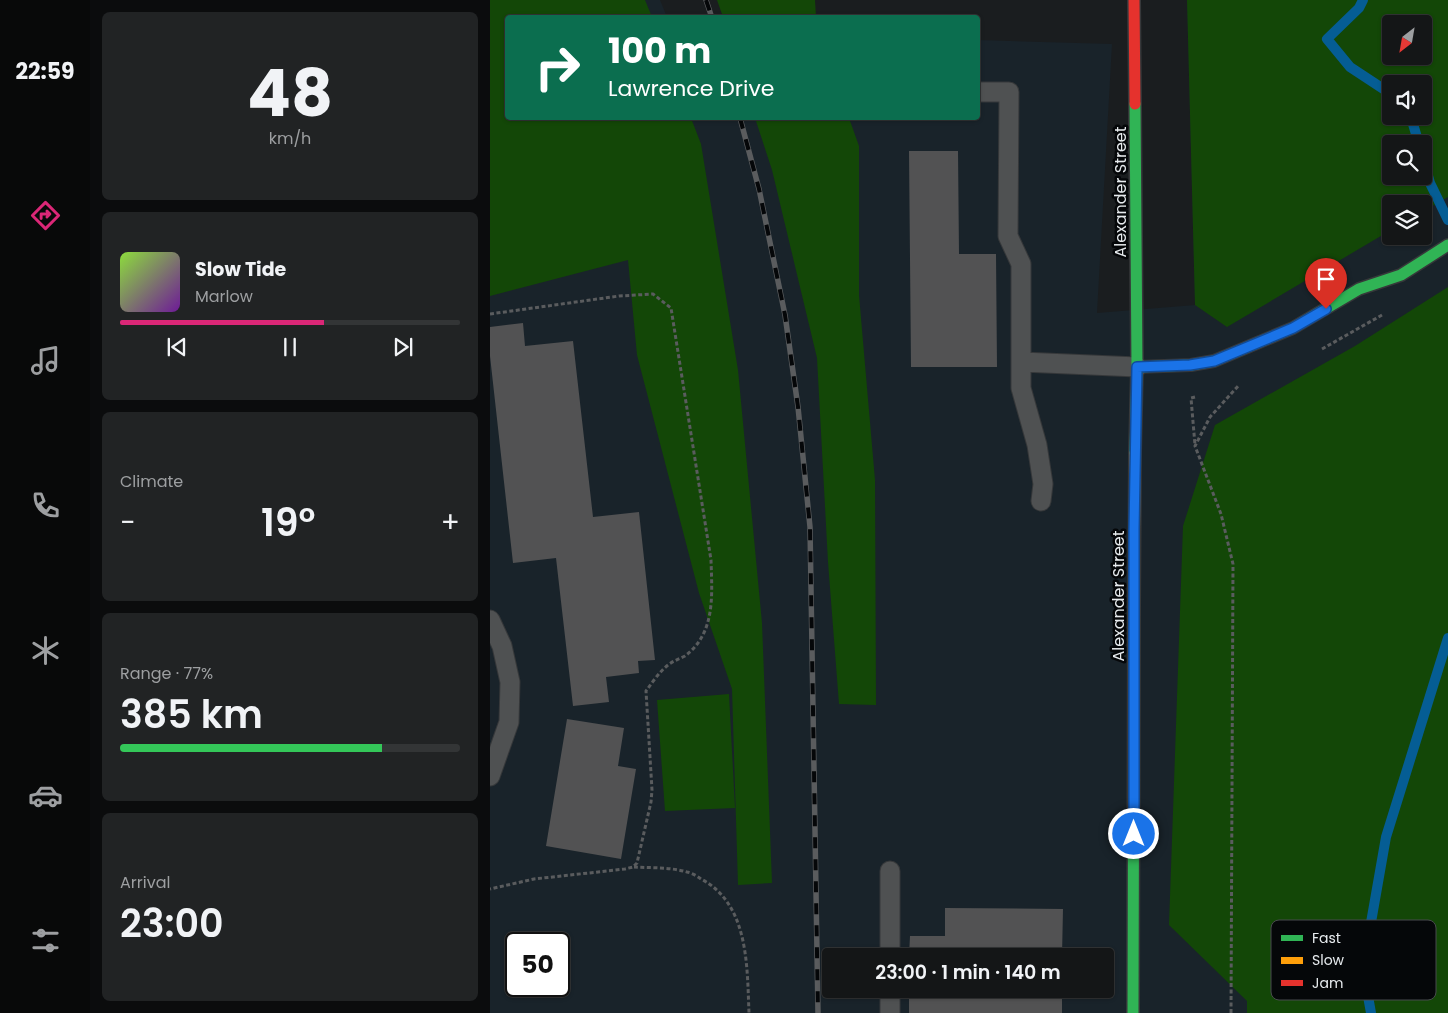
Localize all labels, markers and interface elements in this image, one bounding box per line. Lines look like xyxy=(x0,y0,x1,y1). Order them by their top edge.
north arrow xyxy=(1382,15,1432,65)
map controls xyxy=(1382,15,1432,245)
text: 100 m xyxy=(608,26,711,75)
icon: right xyxy=(525,35,590,100)
text: 48 xyxy=(247,48,333,139)
text: 22:59 xyxy=(15,56,75,87)
text: Lawrence Drive xyxy=(608,73,774,104)
button: sound xyxy=(1382,75,1432,125)
street label: Alexander Street xyxy=(1109,126,1132,258)
text: km/h xyxy=(269,127,311,150)
button: search xyxy=(1382,135,1432,185)
button: layers xyxy=(1382,195,1432,245)
icon: directions xyxy=(28,198,63,233)
text: Slow Tide xyxy=(195,256,286,283)
pin xyxy=(1305,258,1347,309)
icon: arrive xyxy=(1312,265,1340,293)
text: Marlow xyxy=(195,285,253,308)
icon: previous xyxy=(163,333,191,361)
icon: pause xyxy=(276,333,304,361)
icon: next xyxy=(389,333,417,361)
icon: music xyxy=(28,343,63,378)
text: Climate xyxy=(120,470,183,493)
icon: phone xyxy=(28,488,63,523)
text: 19° xyxy=(261,496,315,549)
text: − xyxy=(120,503,135,542)
text: + xyxy=(441,503,460,542)
street label: Alexander Street xyxy=(1107,530,1130,662)
icon: climate xyxy=(28,633,63,668)
text: Range · 77% xyxy=(120,662,213,685)
text: 385 km xyxy=(120,688,263,741)
icon: car xyxy=(28,778,63,813)
position arrow xyxy=(1107,807,1159,859)
text: Arrival xyxy=(120,871,170,894)
text: 23:00 xyxy=(120,897,224,950)
legend xyxy=(1271,920,1436,1000)
icon: filters xyxy=(28,923,63,958)
text: Fast xyxy=(1312,928,1341,948)
speed limit sign: 50 xyxy=(505,932,570,997)
text: Slow xyxy=(1312,950,1345,970)
text: 23:00 · 1 min · 140 m xyxy=(875,959,1061,986)
text: Jam xyxy=(1312,973,1343,993)

